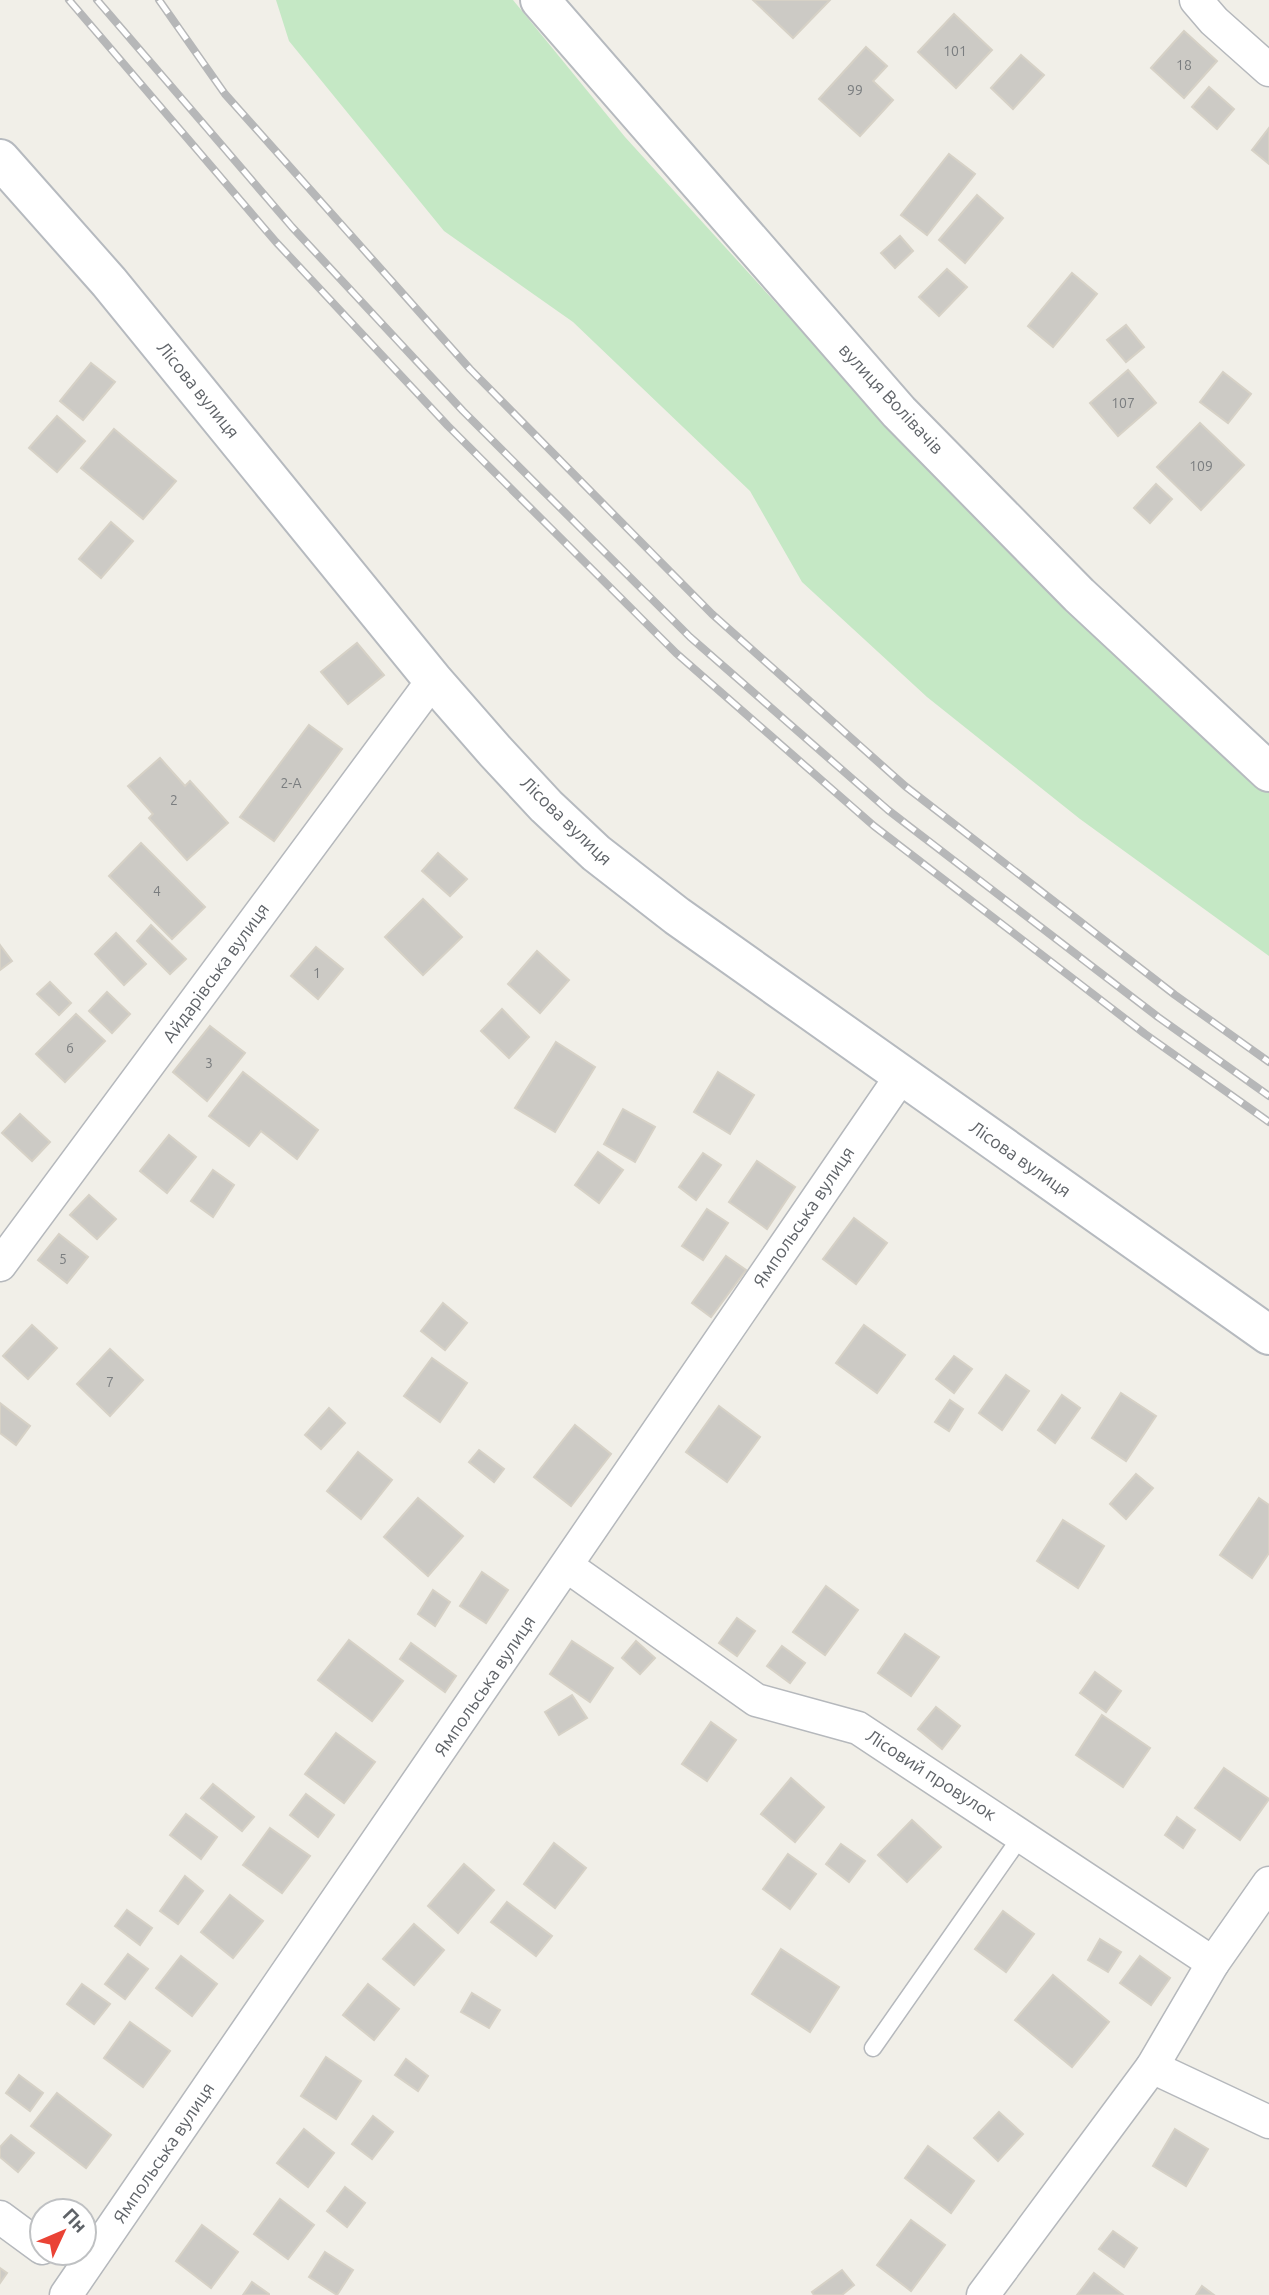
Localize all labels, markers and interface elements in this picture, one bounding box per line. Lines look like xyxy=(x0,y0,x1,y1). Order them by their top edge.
house number: 101 xyxy=(943,43,967,59)
house number: 18 xyxy=(1176,57,1192,73)
house number: 99 xyxy=(847,82,863,98)
street label: Лісова вулиця xyxy=(154,337,244,442)
street label: вулиця Волівачів xyxy=(835,339,948,458)
house number: 107 xyxy=(1111,395,1135,411)
house number: 109 xyxy=(1189,458,1213,474)
street label: Лісова вулиця xyxy=(517,772,616,869)
house number: 2-А xyxy=(280,775,302,791)
house number: 2 xyxy=(170,792,178,808)
house number: 4 xyxy=(153,883,161,899)
street label: Айдарівська вулиця xyxy=(158,899,272,1046)
house number: 1 xyxy=(313,965,321,981)
house number: 6 xyxy=(66,1040,74,1056)
house number: 3 xyxy=(205,1055,213,1071)
street label: Лісова вулиця xyxy=(966,1116,1075,1200)
street label: Ямпольська вулиця xyxy=(749,1142,858,1290)
house number: 5 xyxy=(59,1251,67,1267)
house number: 7 xyxy=(106,1374,114,1390)
street label: Ямпольська вулиця xyxy=(430,1611,539,1759)
street label: Лісовий провулок xyxy=(863,1725,1000,1824)
street label: Ямпольська вулиця xyxy=(109,2078,218,2226)
north arrow xyxy=(28,2197,98,2267)
text: Пн xyxy=(59,2204,92,2237)

